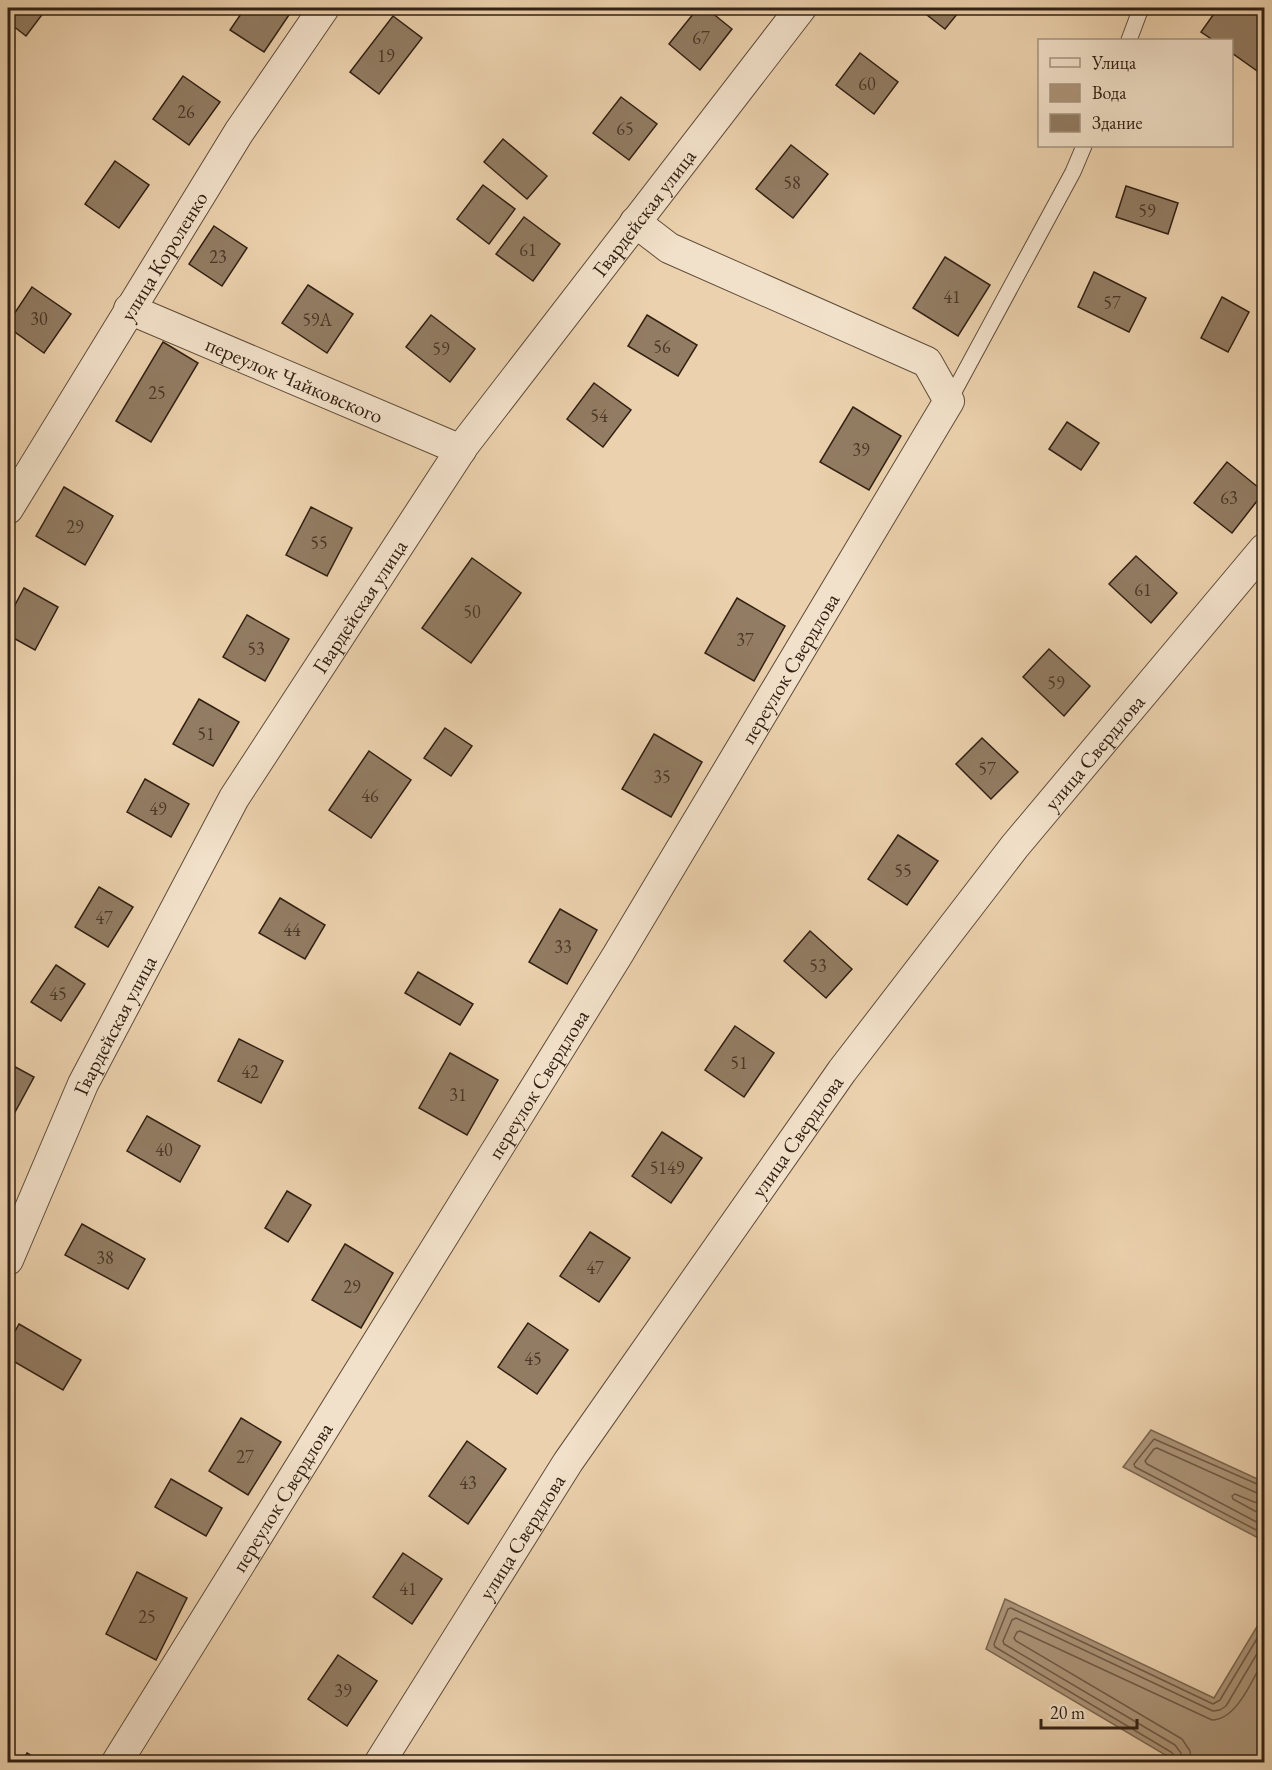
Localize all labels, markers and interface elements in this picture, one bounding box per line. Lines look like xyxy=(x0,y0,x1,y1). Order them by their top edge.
house number: 67 xyxy=(692,26,710,49)
legend xyxy=(1038,39,1233,147)
house number: 19 xyxy=(377,44,395,67)
text: Улица xyxy=(1091,51,1137,74)
house number: 60 xyxy=(858,72,876,95)
text: Вода xyxy=(1092,81,1127,104)
house number: 26 xyxy=(177,100,195,123)
text: Здание xyxy=(1092,111,1142,134)
house number: 65 xyxy=(616,117,634,140)
street label: Гвардейская улица xyxy=(586,142,702,282)
house number: 58 xyxy=(783,171,801,194)
street label: улица Короленко xyxy=(113,186,213,326)
house number: 59 xyxy=(1138,199,1156,222)
house number: 61 xyxy=(519,238,537,261)
house number: 23 xyxy=(209,245,227,268)
house number: 41 xyxy=(943,285,961,308)
house number: 57 xyxy=(1103,291,1121,314)
house number: 30 xyxy=(30,307,48,330)
house number: 59А xyxy=(302,308,332,331)
street label: переулок Чайковского xyxy=(202,330,387,429)
house number: 56 xyxy=(653,335,671,358)
house number: 59 xyxy=(432,337,450,360)
house number: 25 xyxy=(148,381,166,404)
house number: 54 xyxy=(590,404,608,427)
house number: 39 xyxy=(852,438,870,461)
house number: 63 xyxy=(1220,486,1238,509)
house number: 29 xyxy=(66,515,84,538)
house number: 55 xyxy=(310,531,328,554)
street label: Гвардейская улица xyxy=(306,533,413,678)
house number: 61 xyxy=(1134,578,1152,601)
street label: переулок Свердлова xyxy=(734,587,845,748)
house number: 50 xyxy=(463,600,481,623)
house number: 37 xyxy=(736,628,754,651)
house number: 53 xyxy=(247,637,265,660)
house number: 59 xyxy=(1047,671,1065,694)
street label: улица Свердлова xyxy=(1038,688,1151,815)
house number: 51 xyxy=(197,722,215,745)
house number: 57 xyxy=(978,757,996,780)
house number: 35 xyxy=(653,765,671,788)
house number: 46 xyxy=(361,784,379,807)
house number: 49 xyxy=(149,797,167,820)
house number: 55 xyxy=(894,859,912,882)
house number: 47 xyxy=(95,906,113,929)
house number: 44 xyxy=(283,918,301,941)
house number: 33 xyxy=(554,935,572,958)
street label: Гвардейская улица xyxy=(66,950,162,1099)
house number: 53 xyxy=(809,954,827,977)
house number: 45 xyxy=(49,982,67,1005)
street label: переулок Свердлова xyxy=(481,1004,595,1164)
house number: 51 xyxy=(730,1051,748,1074)
house number: 42 xyxy=(241,1060,259,1083)
street label: улица Свердлова xyxy=(744,1069,849,1202)
house number: 31 xyxy=(449,1083,467,1106)
house number: 40 xyxy=(155,1138,173,1161)
house number: 5149 xyxy=(650,1156,685,1179)
house number: 38 xyxy=(96,1246,114,1269)
house number: 47 xyxy=(586,1256,604,1279)
house number: 29 xyxy=(343,1275,361,1298)
house number: 45 xyxy=(524,1347,542,1370)
street label: переулок Свердлова xyxy=(225,1417,338,1577)
house number: 27 xyxy=(236,1445,254,1468)
street label: улица Свердлова xyxy=(472,1468,571,1604)
house number: 43 xyxy=(459,1471,477,1494)
house number: 41 xyxy=(399,1577,417,1600)
house number: 25 xyxy=(138,1605,156,1628)
house number: 39 xyxy=(334,1679,352,1702)
scale bar xyxy=(1041,1692,1137,1730)
text: 20 m xyxy=(1050,1701,1085,1724)

